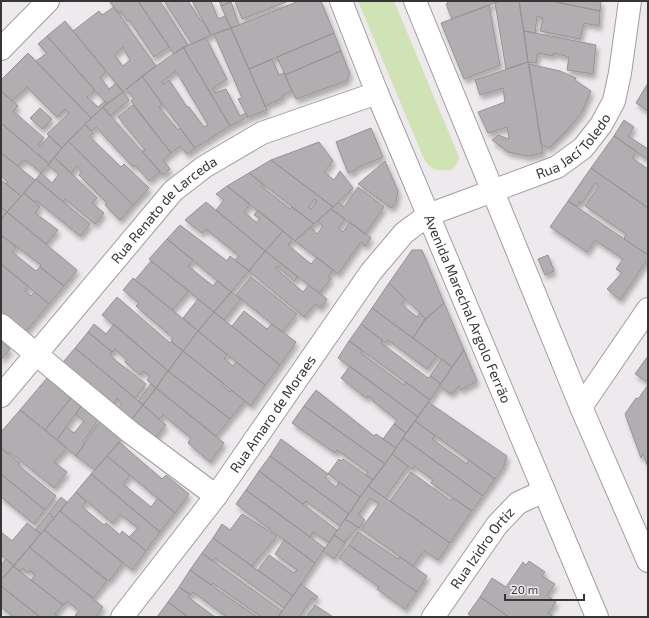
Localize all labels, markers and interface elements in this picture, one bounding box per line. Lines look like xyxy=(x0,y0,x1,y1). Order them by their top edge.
street label: Rua Jací Toledo xyxy=(533,110,614,182)
street label: Rua Renato de Larceda xyxy=(107,152,220,267)
street label: Avenida Marechal Argolo Ferrão xyxy=(421,212,515,406)
street label: Rua Amaro de Moraes xyxy=(226,352,319,476)
street label: Rua Izidro Ortiz xyxy=(446,503,518,592)
scale bar xyxy=(505,576,584,602)
text: 20 m xyxy=(511,582,538,596)

